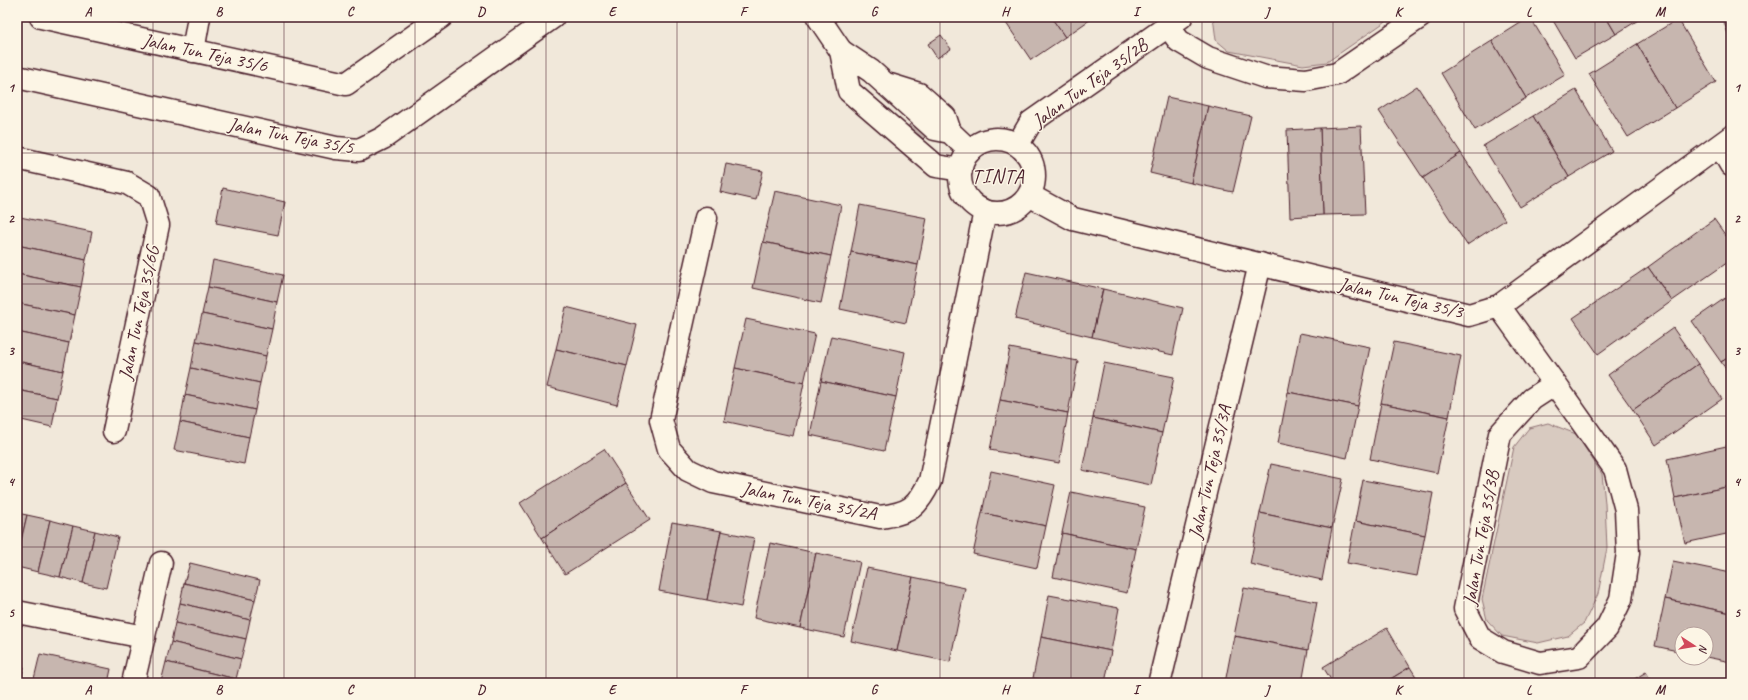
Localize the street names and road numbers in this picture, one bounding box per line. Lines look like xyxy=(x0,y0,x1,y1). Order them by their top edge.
street label: Jalan Tun Teja 35/6 xyxy=(139,28,271,78)
street label: Jalan Tun Teja 35/2B xyxy=(1027,32,1153,133)
street label: Jalan Tun Teja 35/5 xyxy=(225,112,357,160)
street label: Jalan Tun Teja 35/6G xyxy=(113,241,165,383)
street label: Jalan Tun Teja 35/3 xyxy=(1336,272,1467,324)
street label: Jalan Tun Teja 35/3A xyxy=(1183,401,1237,542)
street label: Jalan Tun Teja 35/3B xyxy=(1457,468,1505,608)
street label: Jalan Tun Teja 35/2A xyxy=(739,476,880,526)

